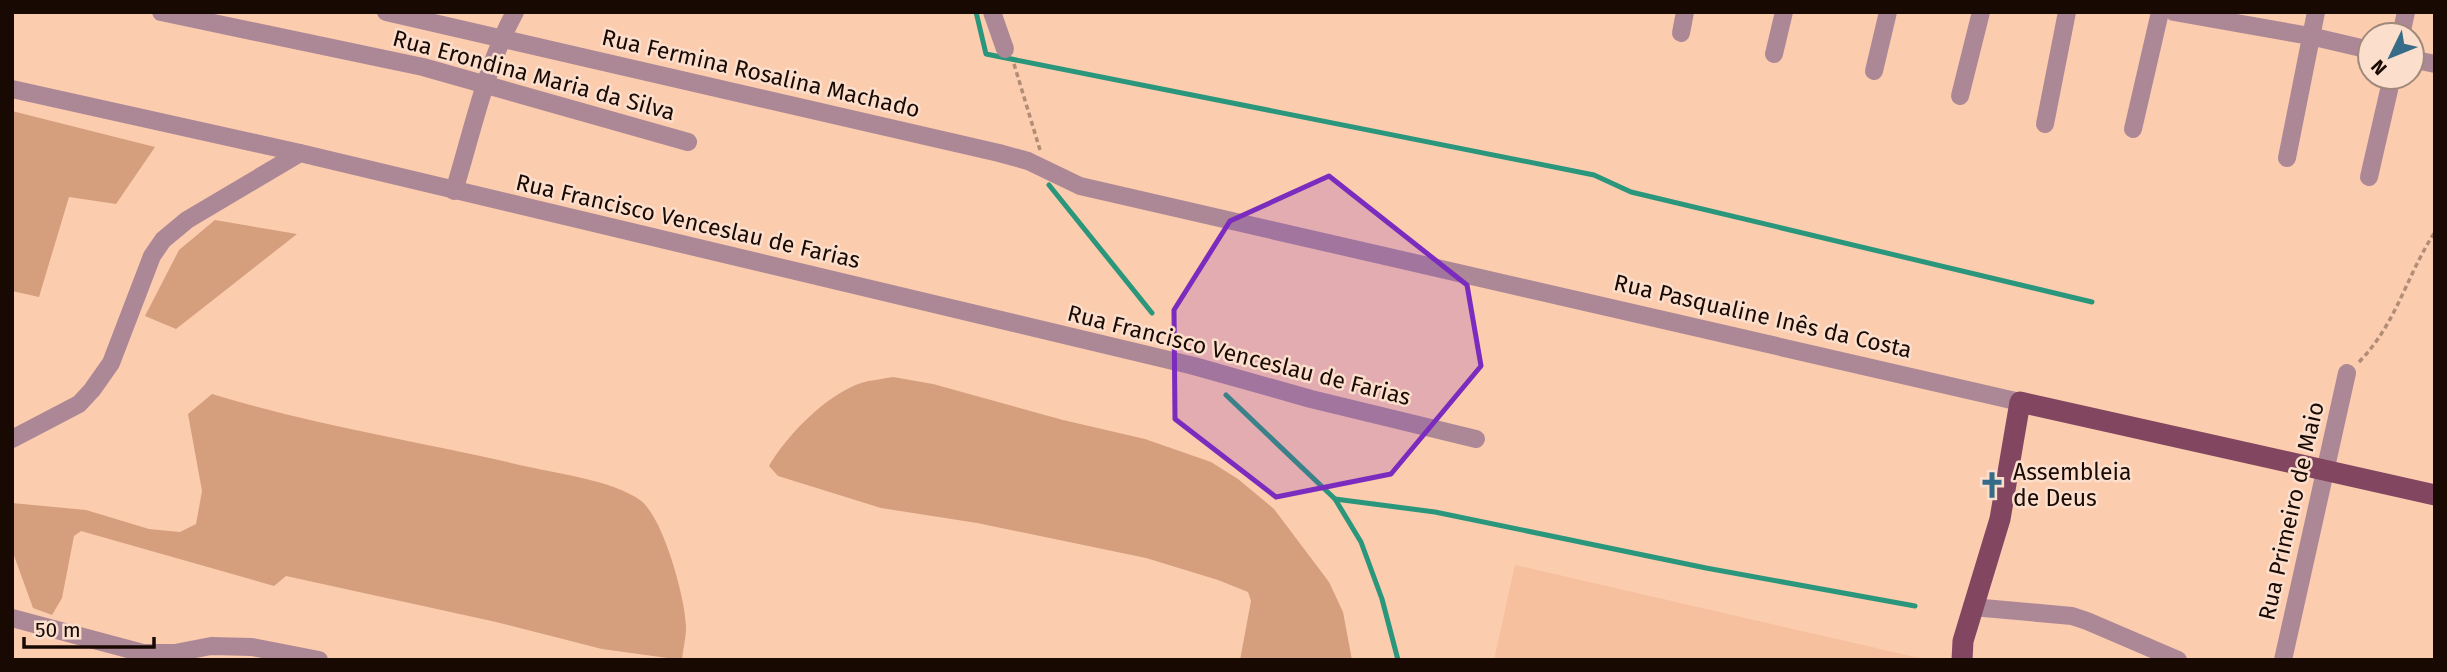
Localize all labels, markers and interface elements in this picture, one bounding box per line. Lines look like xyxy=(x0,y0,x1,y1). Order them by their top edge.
north arrow xyxy=(2356,21,2426,91)
street label: Rua Fermina Rosalina Machado xyxy=(599,23,923,123)
street label: Rua Erondina Maria da Silva xyxy=(390,24,678,126)
text: N xyxy=(2366,55,2392,80)
street label: Rua Francisco Venceslau de Farias xyxy=(513,168,863,274)
street label: Rua Pasqualine Inês da Costa xyxy=(1611,268,1915,364)
street label: Rua Francisco Venceslau de Farias xyxy=(1065,299,1413,411)
street label: Rua Primeiro de Maio xyxy=(2252,399,2330,623)
place label: Assembleia de Deus xyxy=(2013,458,2132,512)
church icon: Assembleia de Deus xyxy=(1977,470,2007,500)
scale bar xyxy=(24,606,154,650)
text: 50 m xyxy=(35,617,81,643)

